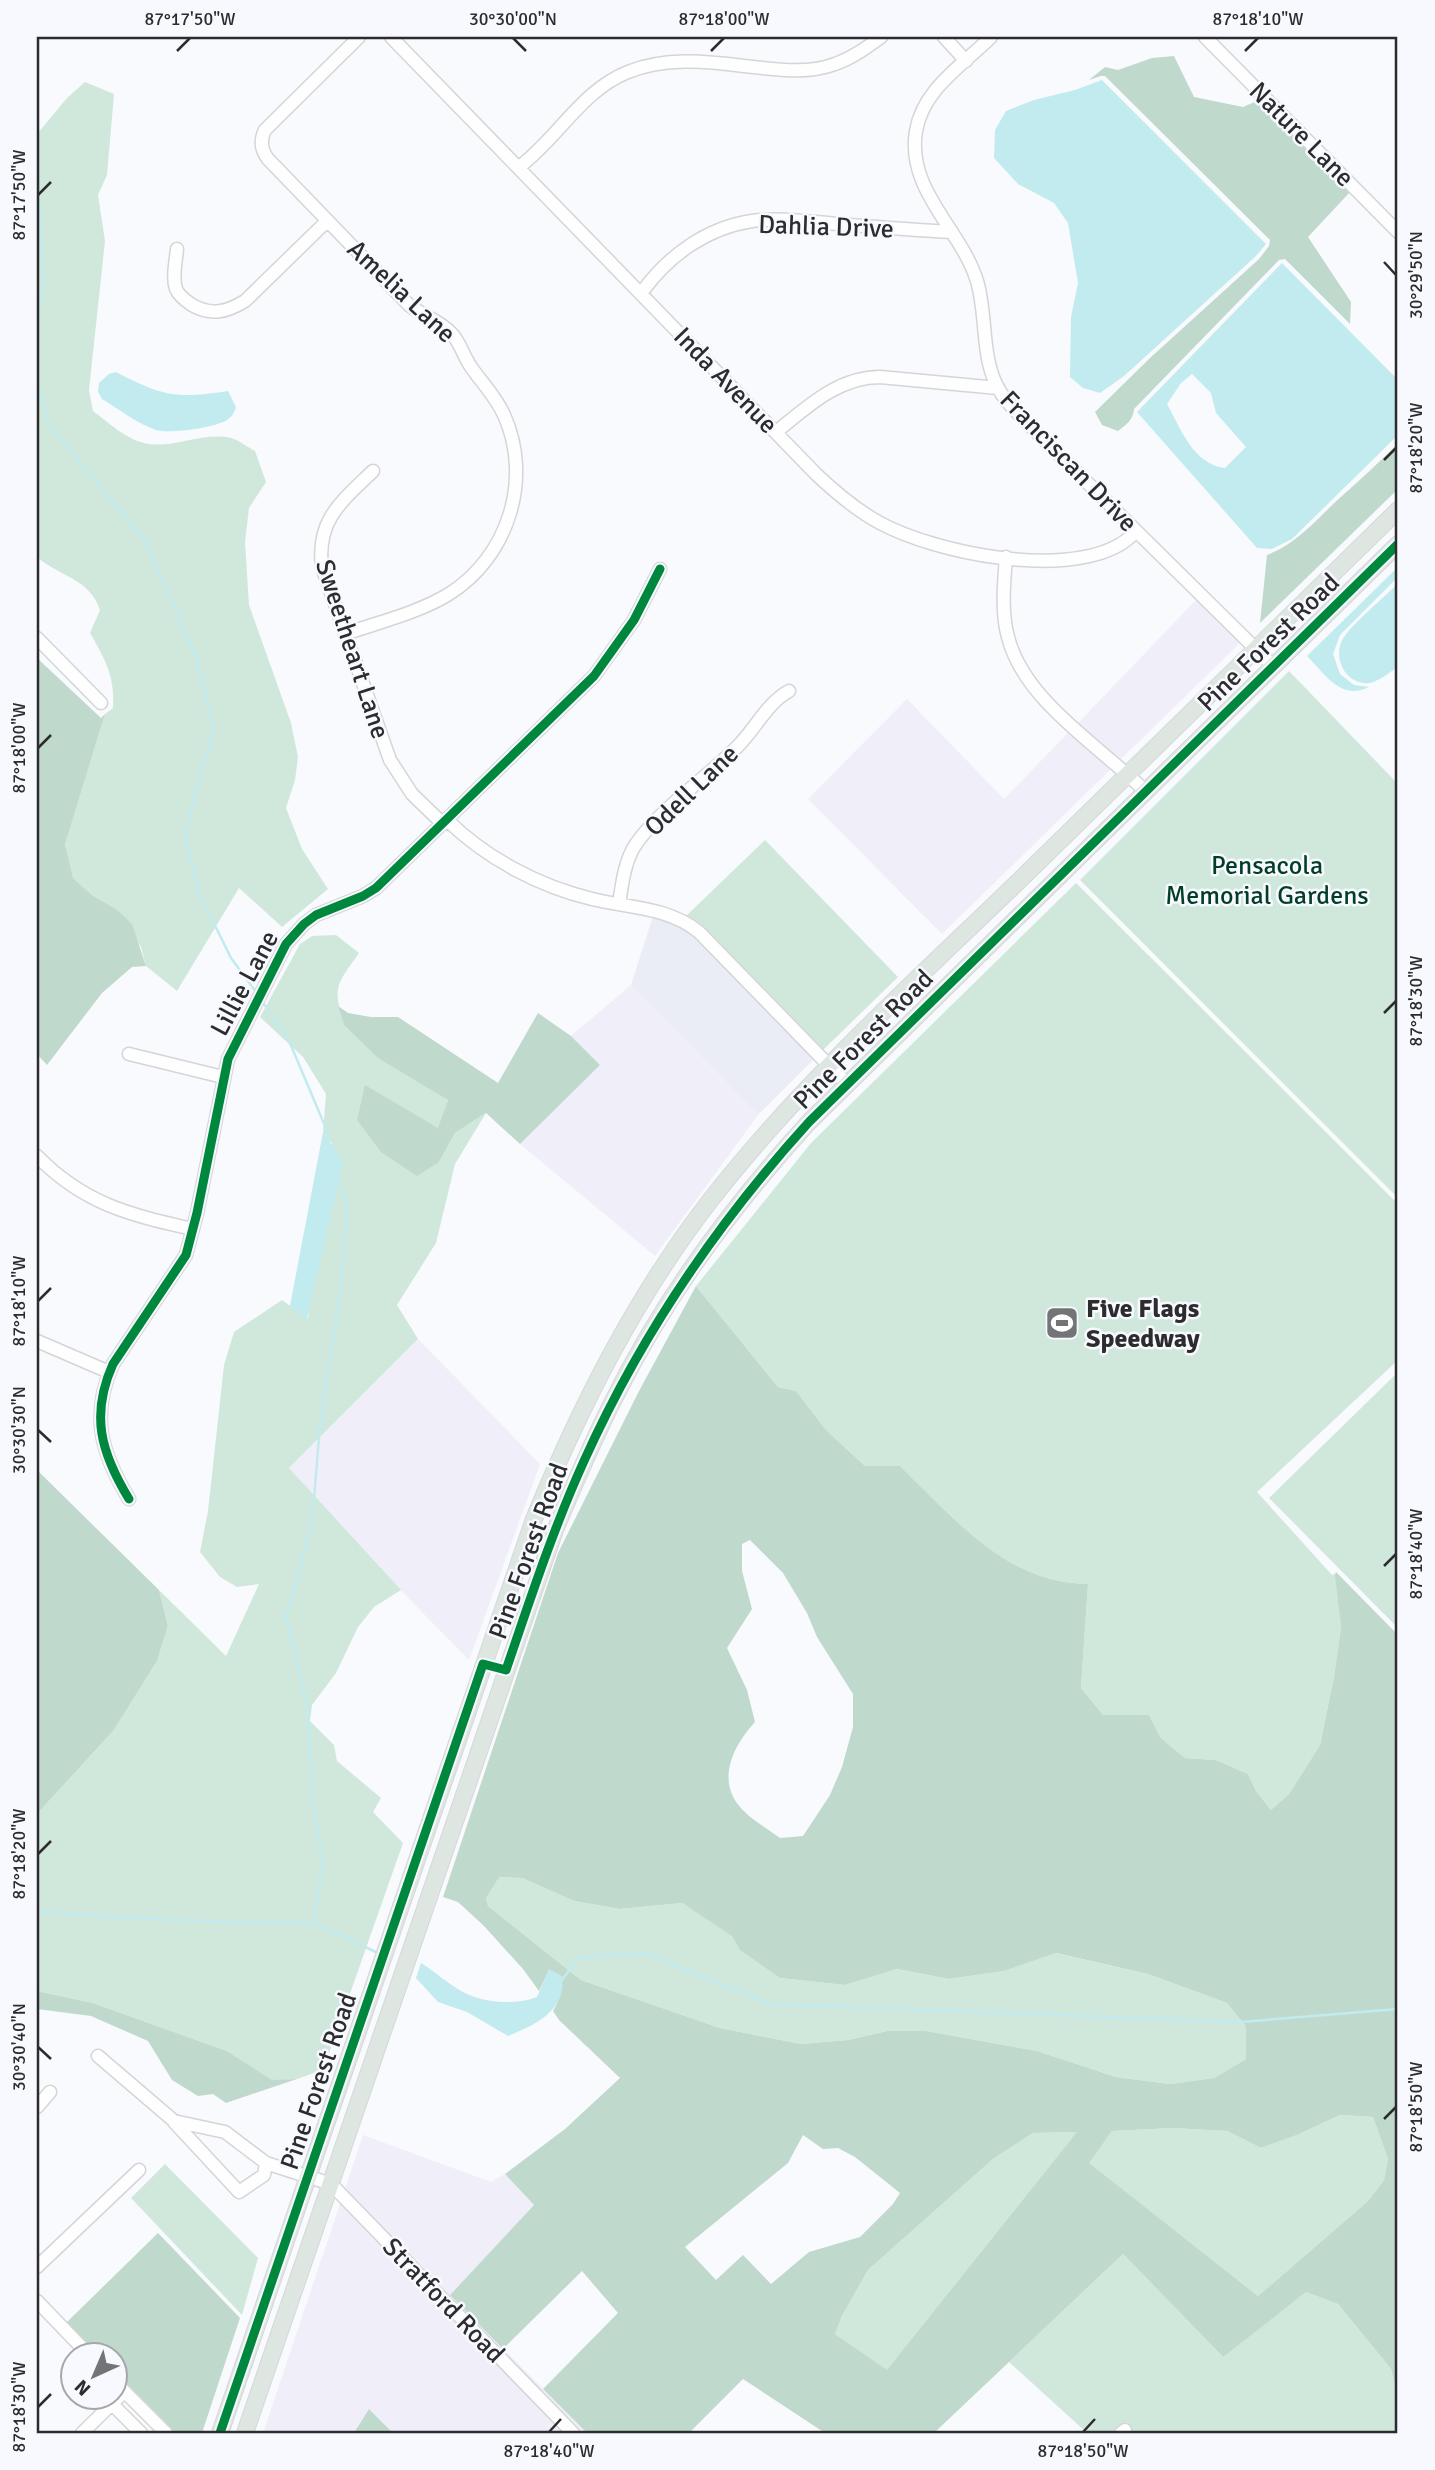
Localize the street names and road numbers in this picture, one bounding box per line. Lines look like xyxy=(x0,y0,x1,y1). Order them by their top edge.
street label: Nature Lane xyxy=(1242,76,1360,194)
street label: Dahlia Drive xyxy=(758,209,894,245)
street label: Amelia Lane xyxy=(340,233,462,350)
street label: Inda Avenue xyxy=(667,321,784,441)
street label: Franciscan Drive xyxy=(993,384,1144,539)
street label: Sweetheart Lane xyxy=(308,556,396,743)
street label: Pine Forest Road xyxy=(1191,567,1346,718)
street label: Odell Lane xyxy=(638,738,745,843)
street label: Lillie Lane xyxy=(204,925,286,1042)
street label: Pine Forest Road xyxy=(787,963,940,1116)
street label: Pine Forest Road xyxy=(482,1459,576,1644)
street label: Pine Forest Road xyxy=(274,1989,364,2174)
street label: Stratford Road xyxy=(376,2231,511,2370)

